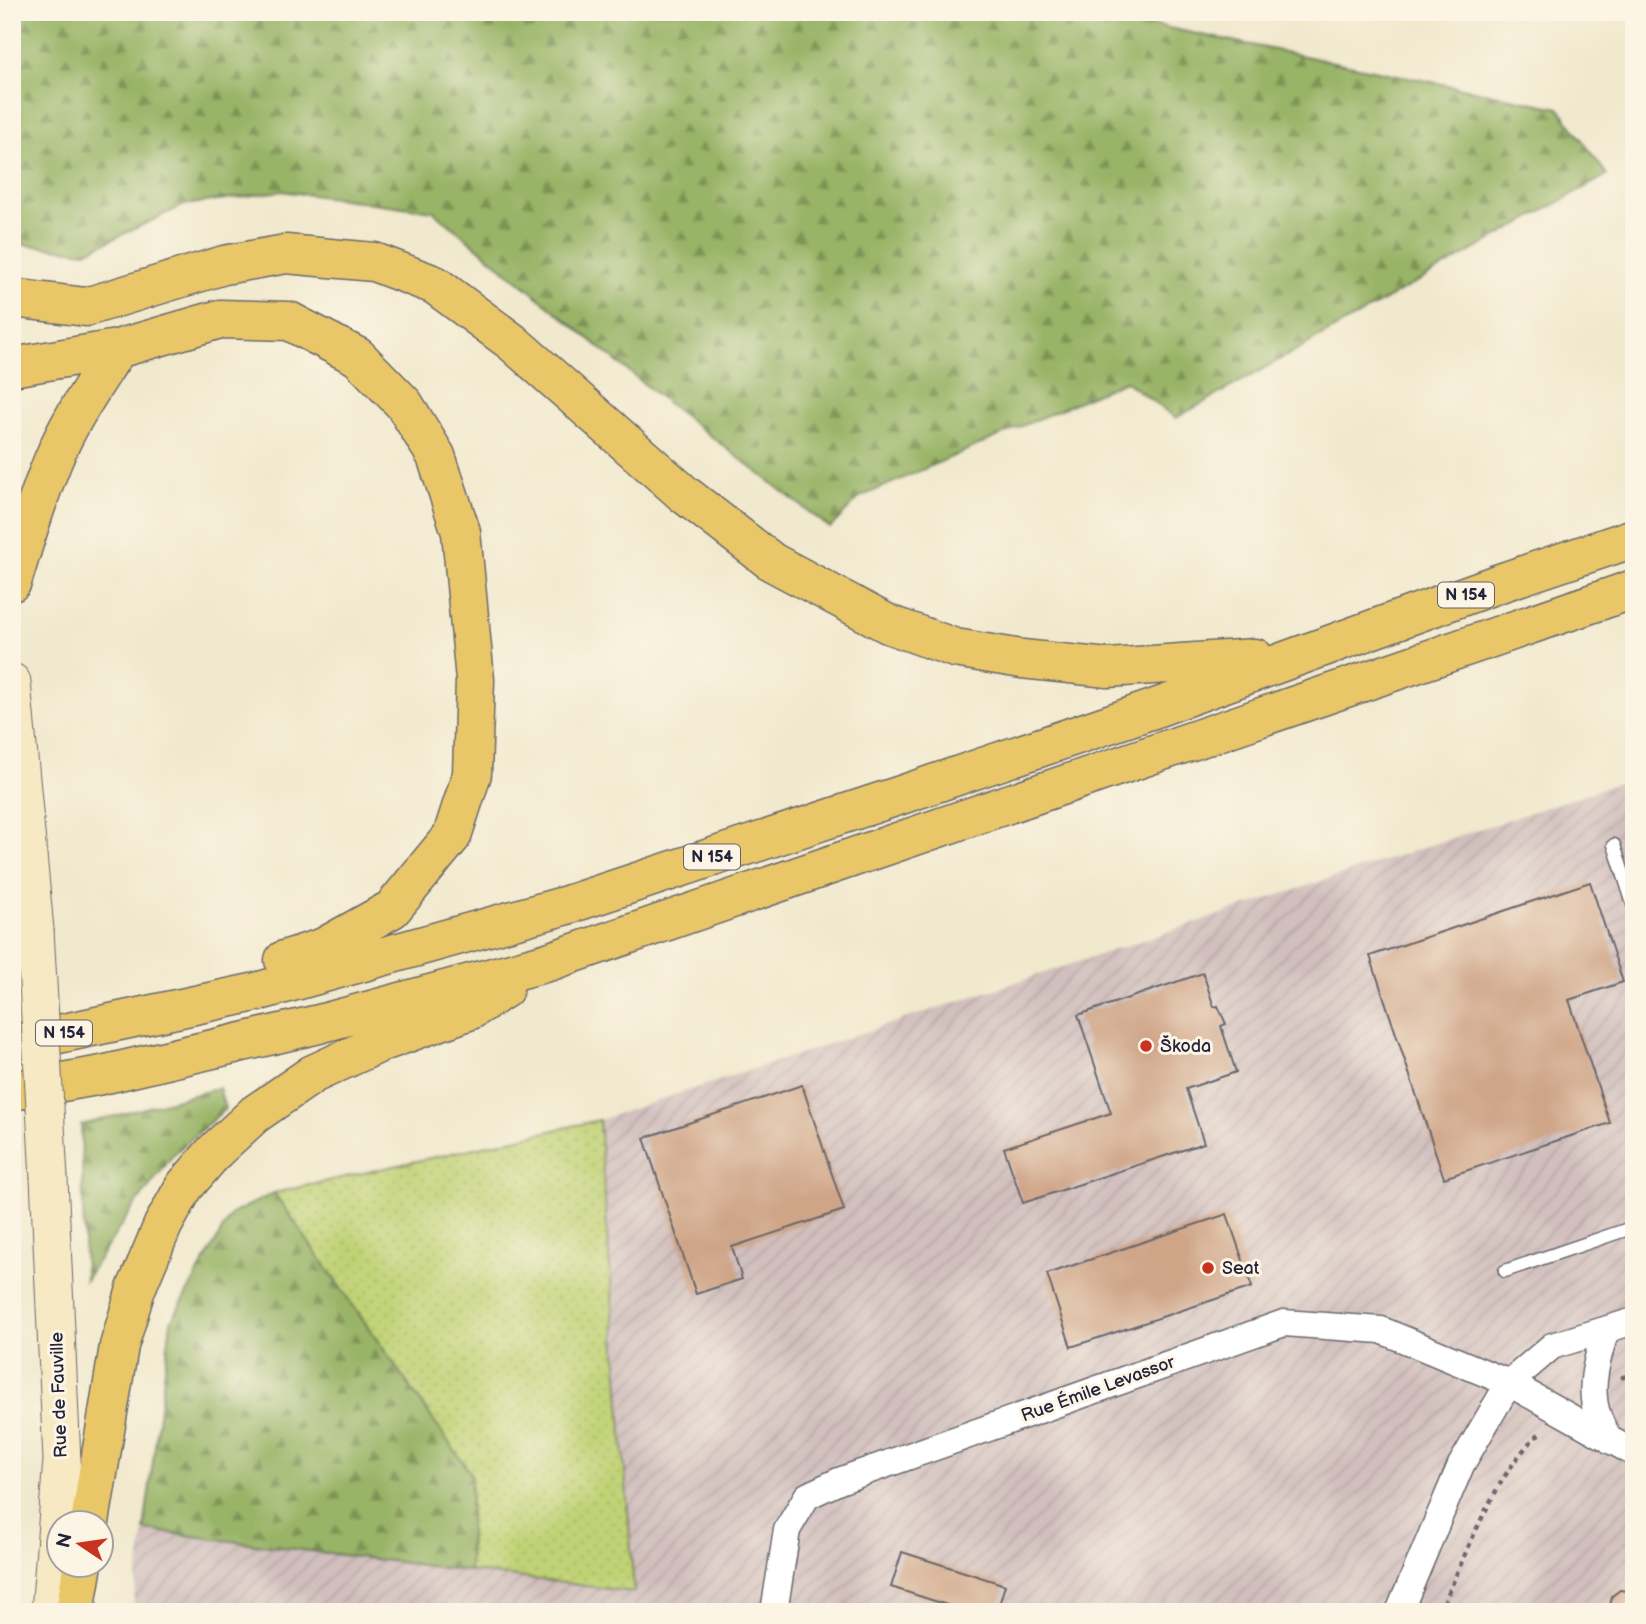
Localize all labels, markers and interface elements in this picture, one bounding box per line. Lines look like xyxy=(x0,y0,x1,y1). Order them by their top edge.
road number: N 154 xyxy=(1438,582,1494,608)
road number: N 154 xyxy=(684,844,740,870)
road number: N 154 xyxy=(36,1021,92,1046)
place label: Škoda xyxy=(1160,1035,1211,1057)
marker: Škoda xyxy=(1138,1038,1154,1054)
place label: Seat xyxy=(1222,1258,1260,1279)
marker: Seat xyxy=(1200,1260,1216,1276)
street label: Rue de Fauville xyxy=(46,1331,72,1458)
street label: Rue Émile Levassor xyxy=(1018,1349,1178,1427)
north arrow xyxy=(46,1508,116,1578)
text: N xyxy=(52,1531,78,1550)

